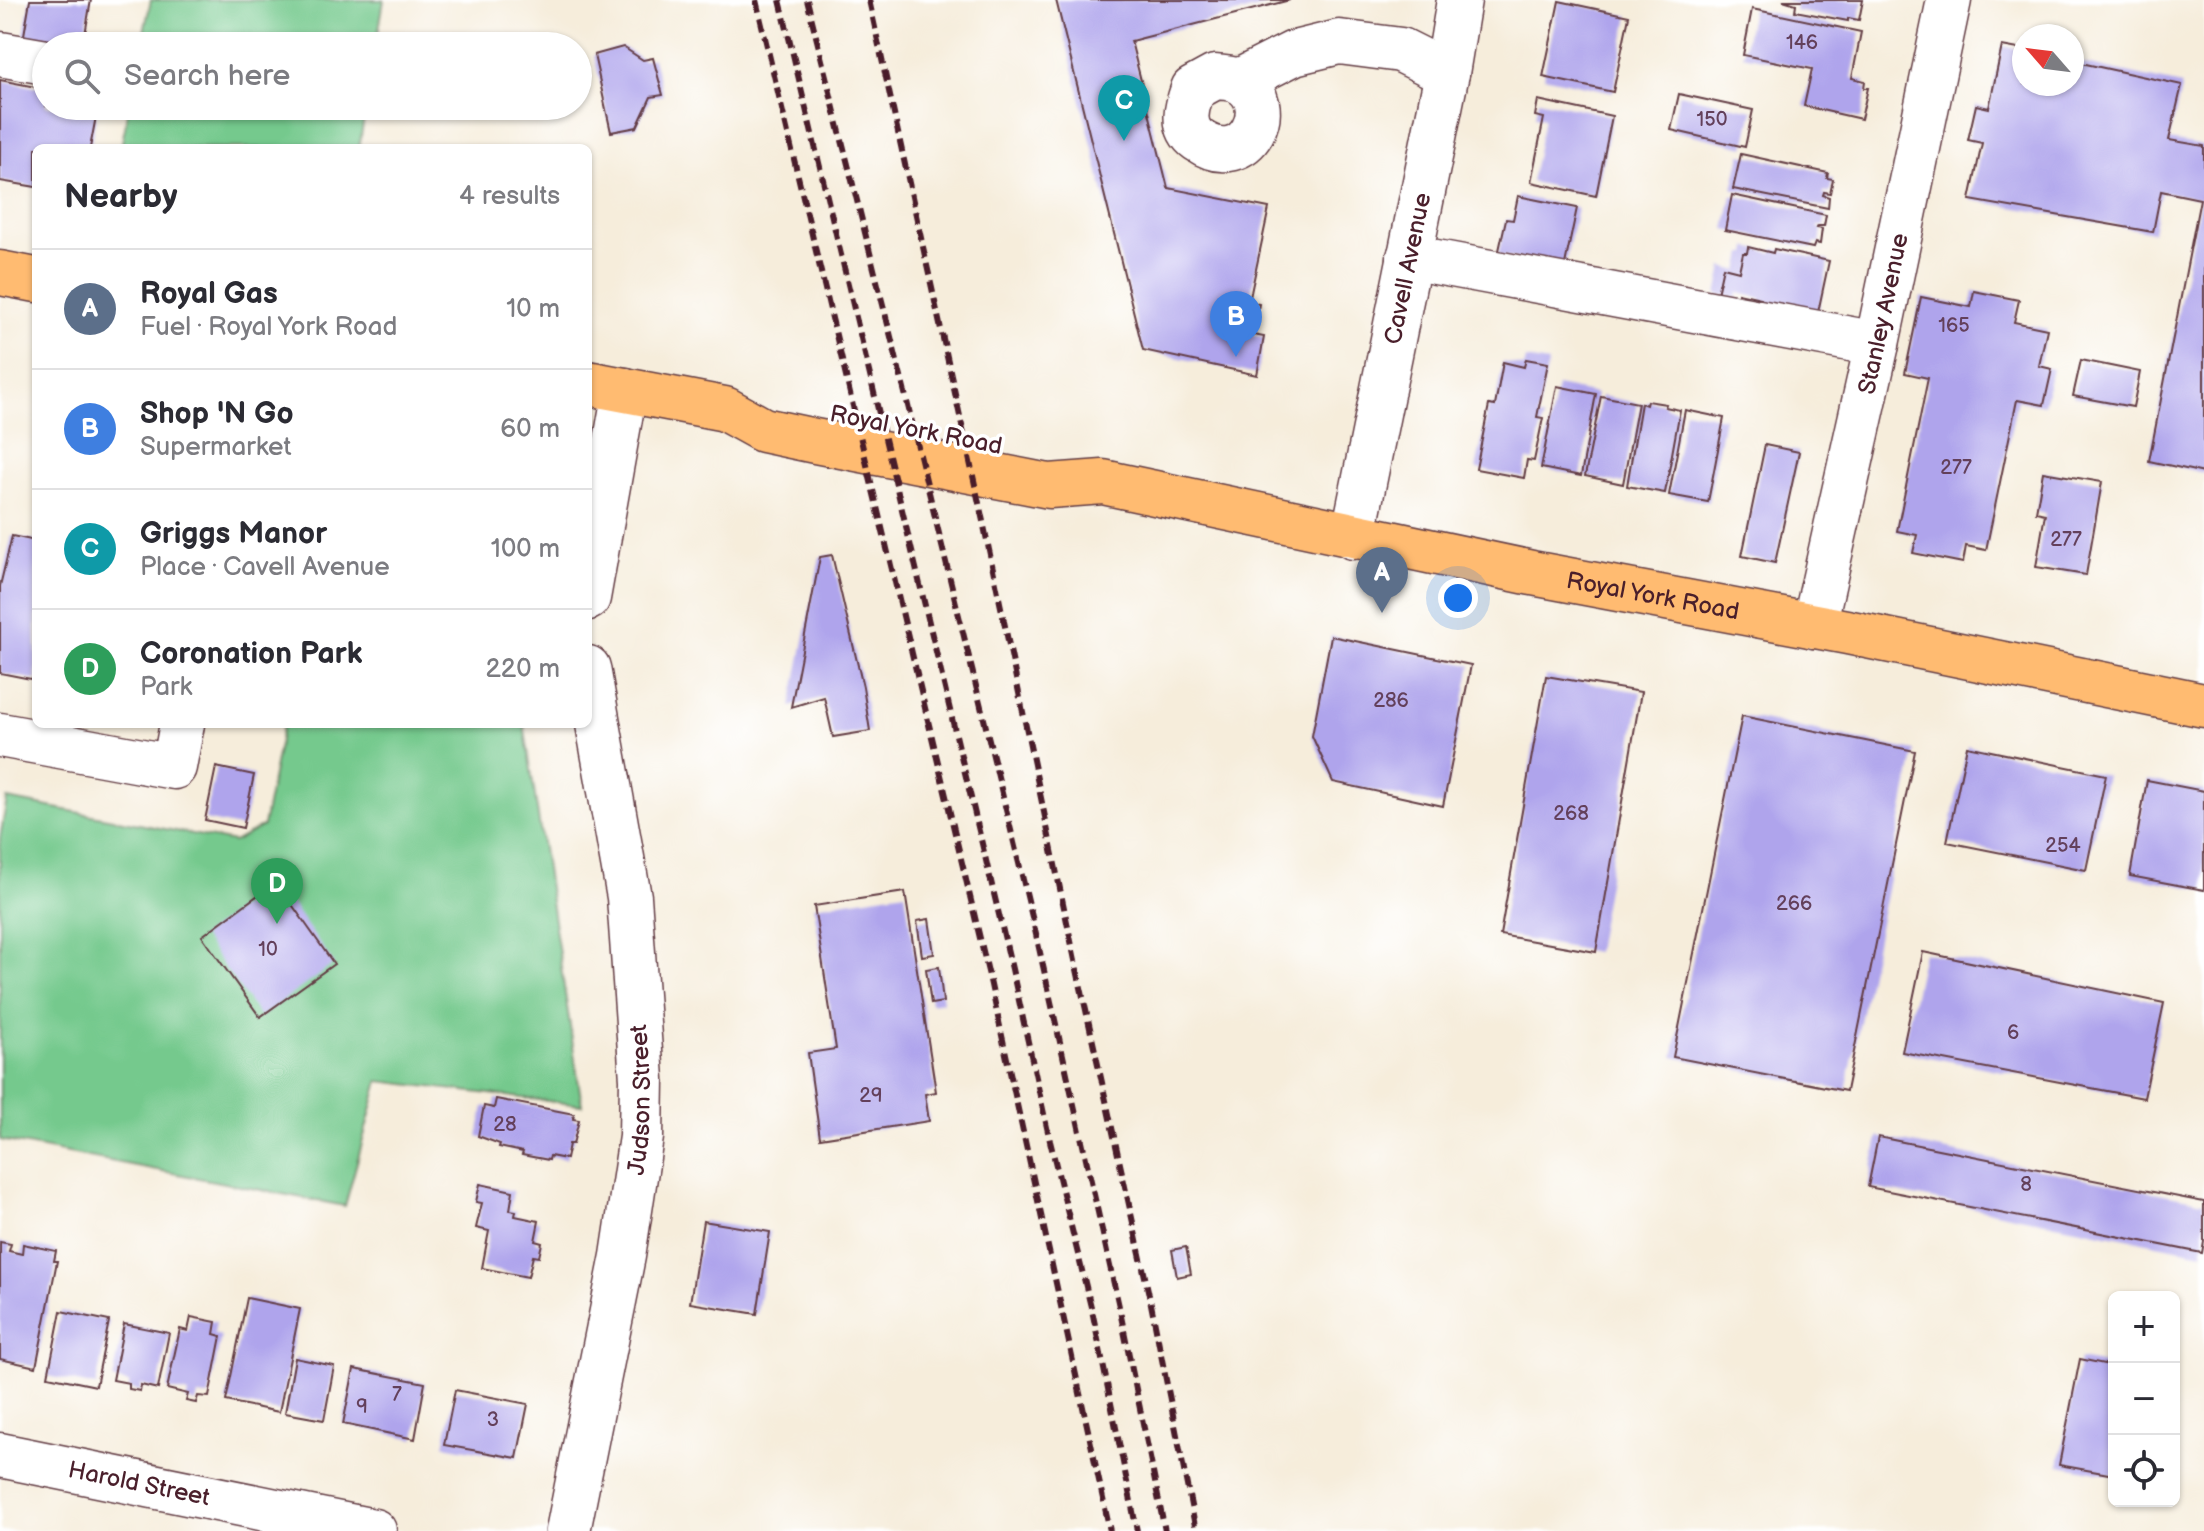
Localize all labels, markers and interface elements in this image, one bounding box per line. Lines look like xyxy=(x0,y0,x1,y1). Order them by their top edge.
north arrow xyxy=(2012,24,2084,96)
house number: 146 xyxy=(1786,31,1818,55)
search box xyxy=(32,32,592,120)
icon: search xyxy=(60,54,104,98)
text: Search here xyxy=(124,58,290,94)
pin: C xyxy=(1098,75,1150,141)
house number: 150 xyxy=(1697,108,1727,132)
text: Nearby xyxy=(64,176,178,217)
text: 4 results xyxy=(459,181,560,212)
street label: Cavell Avenue xyxy=(1378,190,1437,347)
street label: Stanley Avenue xyxy=(1852,230,1914,397)
text: Royal Gas xyxy=(140,276,278,312)
pin: B xyxy=(1210,291,1262,357)
text: A xyxy=(82,294,98,325)
text: 10 m xyxy=(506,294,560,325)
text: Fuel · Royal York Road xyxy=(140,312,397,343)
house number: 165 xyxy=(1938,314,1970,338)
text: Shop 'N Go xyxy=(140,396,294,432)
street label: Royal York Road xyxy=(827,399,1005,461)
text: B xyxy=(81,414,99,445)
text: 60 m xyxy=(500,414,560,445)
text: Supermarket xyxy=(140,432,291,463)
house number: 277 xyxy=(1940,456,1972,480)
text: Griggs Manor xyxy=(140,516,327,552)
house number: 277 xyxy=(2050,528,2082,552)
text: C xyxy=(81,534,99,565)
text: 100 m xyxy=(491,534,560,565)
pin: A xyxy=(1356,547,1408,613)
text: Place · Cavell Avenue xyxy=(140,552,390,583)
street label: Royal York Road xyxy=(1564,565,1742,626)
your location xyxy=(1438,578,1478,618)
text: Coronation Park xyxy=(140,636,362,672)
text: D xyxy=(81,654,99,685)
text: 220 m xyxy=(486,654,560,685)
text: Park xyxy=(140,672,192,703)
house number: 286 xyxy=(1373,689,1409,713)
house number: 268 xyxy=(1553,802,1589,826)
house number: 254 xyxy=(2045,834,2081,858)
pin: D xyxy=(251,858,303,924)
house number: 266 xyxy=(1776,892,1812,916)
house number: 10 xyxy=(258,938,278,962)
house number: 6 xyxy=(2007,1021,2019,1045)
street label: Judson Street xyxy=(621,1023,657,1177)
house number: 29 xyxy=(859,1084,883,1108)
house number: 28 xyxy=(493,1113,517,1137)
house number: 8 xyxy=(2020,1173,2032,1197)
map controls xyxy=(2108,1291,2180,1507)
button: + xyxy=(2108,1291,2180,1363)
button: − xyxy=(2108,1363,2180,1435)
house number: 7 xyxy=(392,1383,402,1407)
house number: 9 xyxy=(356,1395,368,1419)
house number: 3 xyxy=(487,1408,499,1432)
button: locate xyxy=(2108,1435,2180,1507)
street label: Harold Street xyxy=(66,1455,213,1512)

